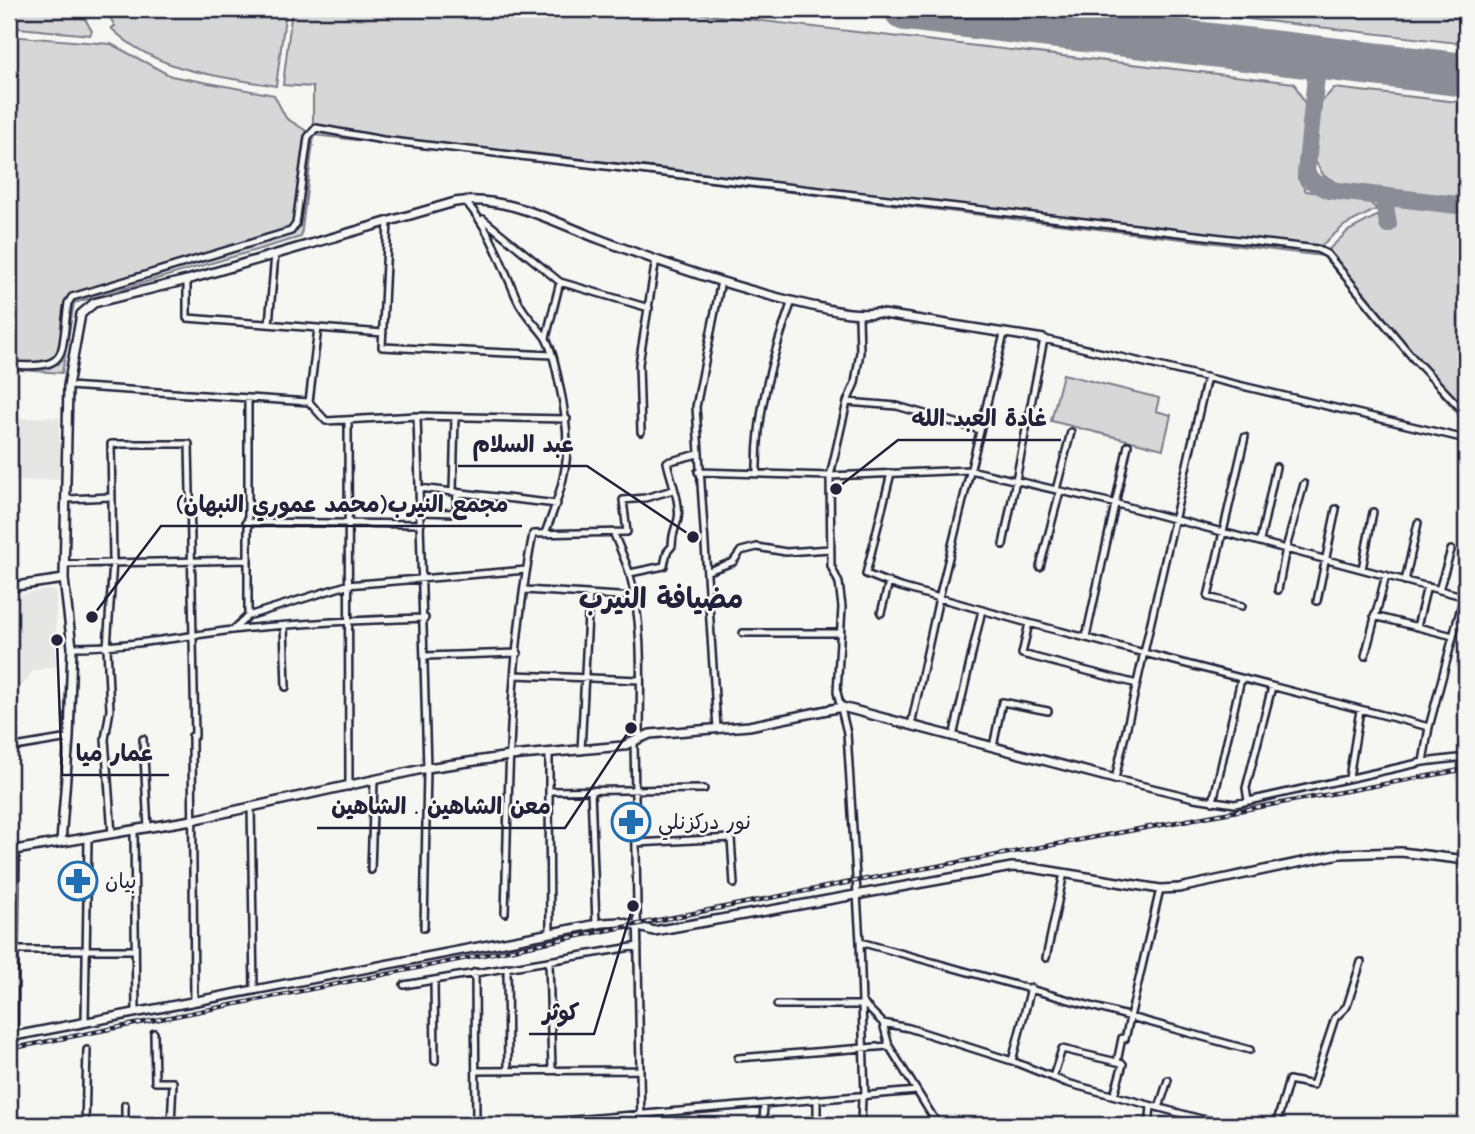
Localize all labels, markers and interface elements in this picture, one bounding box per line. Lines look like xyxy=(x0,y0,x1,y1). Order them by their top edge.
callout: غادة العبد الله xyxy=(898,396,1061,440)
text: غادة العبد الله xyxy=(912,405,1046,432)
callout: عبد السلام xyxy=(458,422,587,466)
text: عبد السلام xyxy=(473,431,573,462)
callout: مجمع النيرب(محمد عموري النبهان) xyxy=(161,482,522,526)
text: مجمع النيرب(محمد عموري النبهان) xyxy=(176,491,508,522)
district label: مضيافة النيرب xyxy=(579,583,743,616)
callout: عمار ميا xyxy=(62,731,169,775)
text: عمار ميا xyxy=(76,740,154,767)
callout: معن الشاهين . الشاهين xyxy=(317,784,565,828)
text: معن الشاهين . الشاهين xyxy=(331,793,551,820)
pharmacy icon: نور دركزنلي xyxy=(610,801,652,843)
place label: نور دركزنلي xyxy=(658,810,751,841)
pharmacy icon: بيان xyxy=(57,860,99,902)
place label: بيان xyxy=(105,869,137,894)
callout: كوثر xyxy=(529,990,594,1034)
text: كوثر xyxy=(541,999,580,1027)

